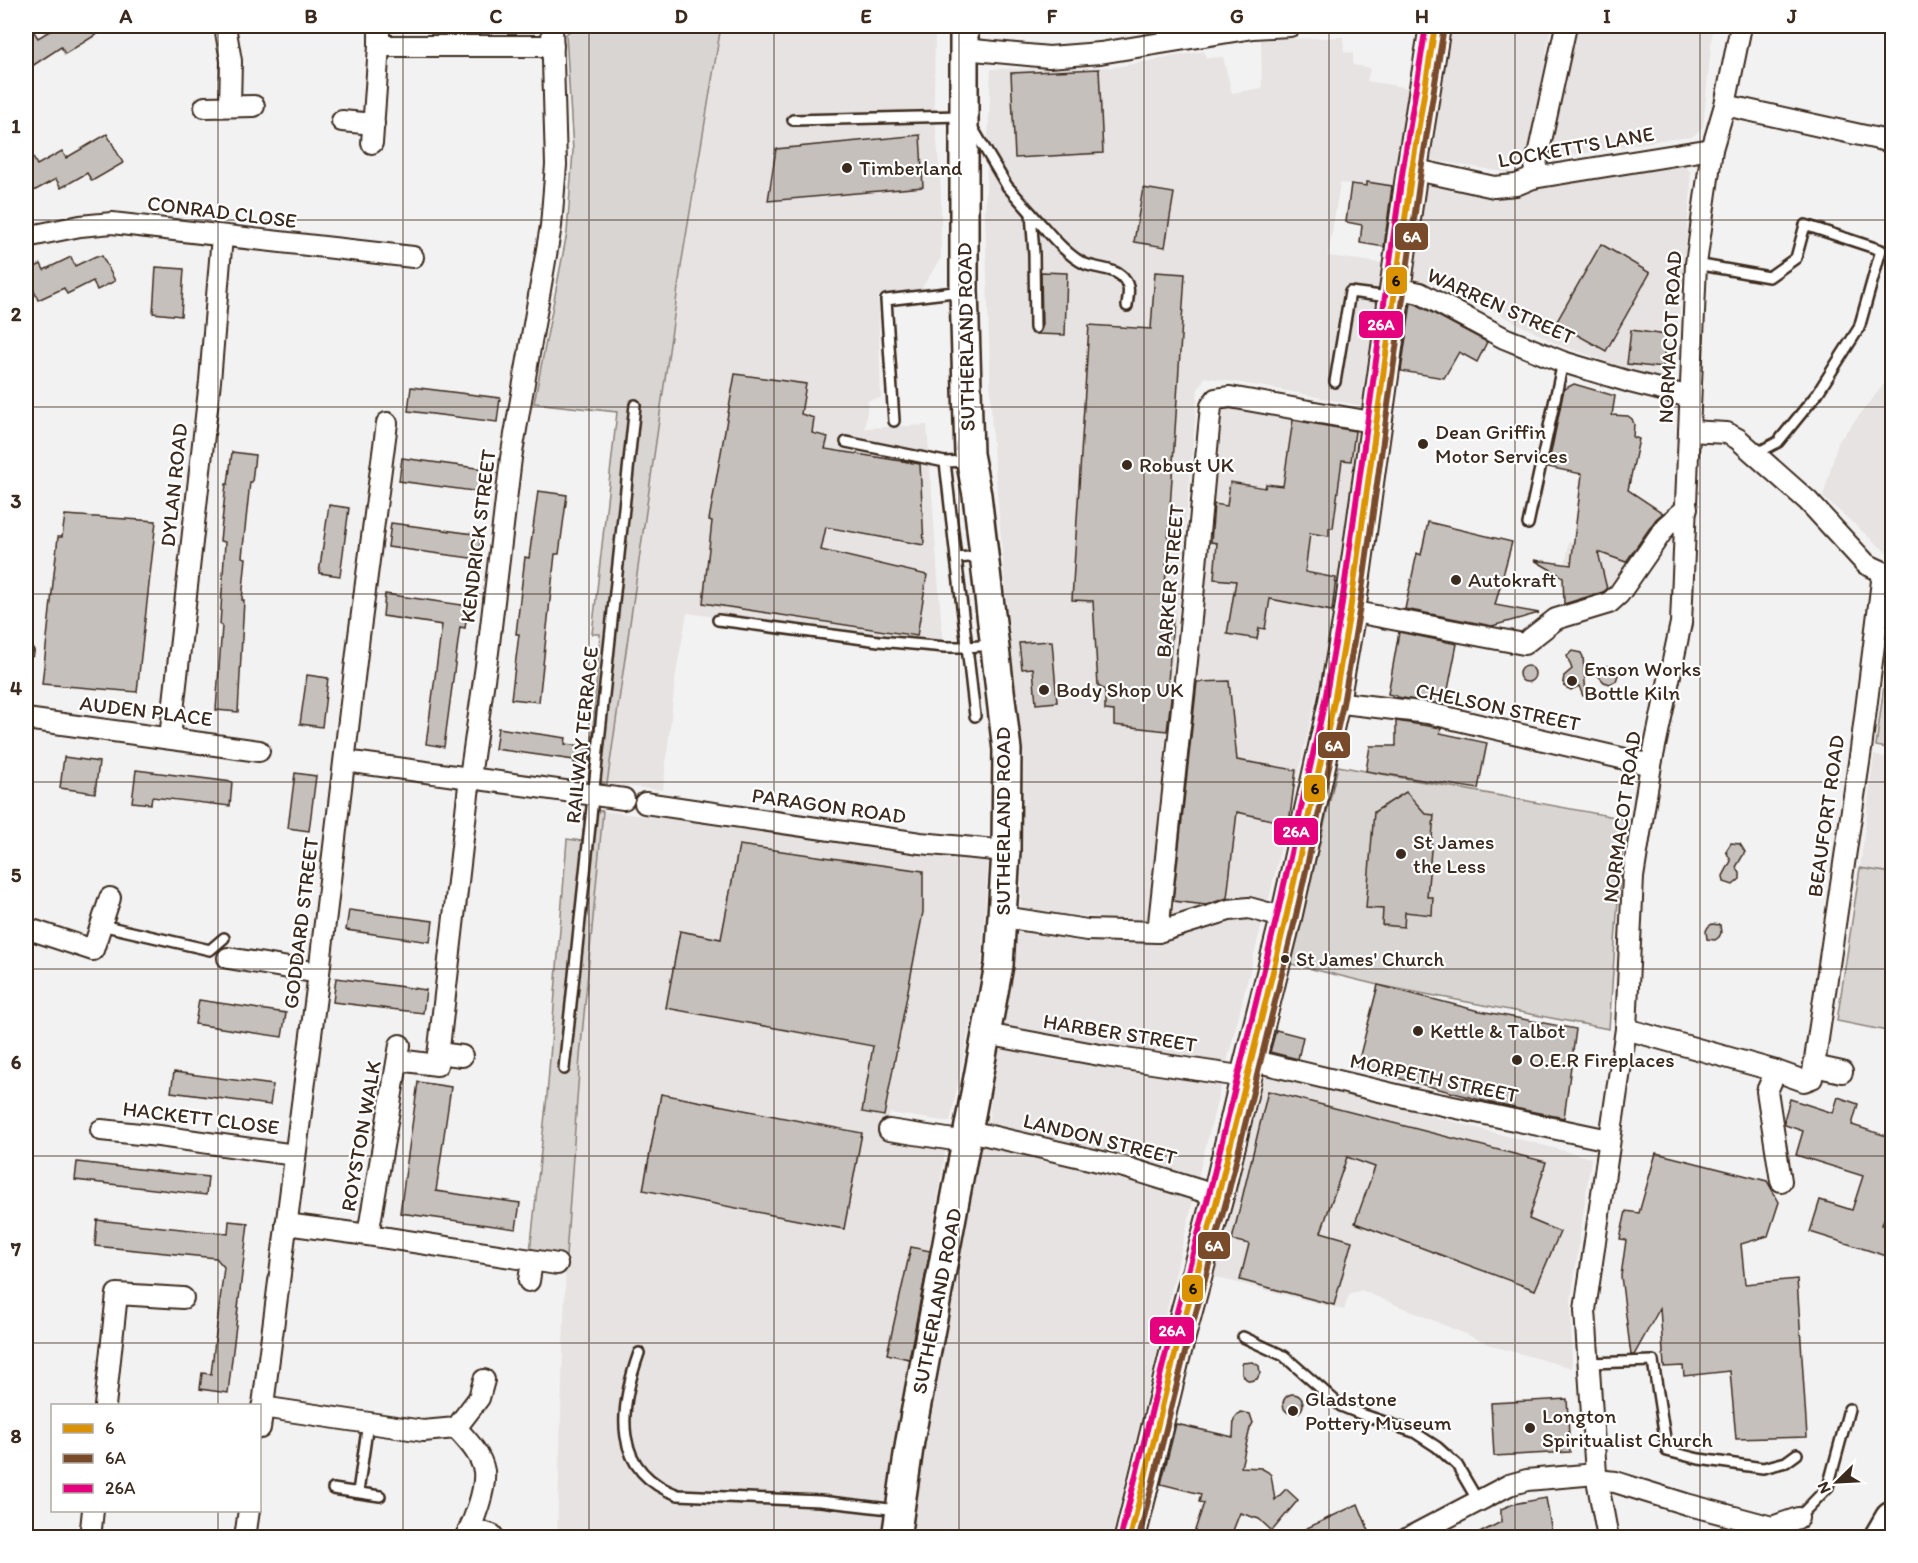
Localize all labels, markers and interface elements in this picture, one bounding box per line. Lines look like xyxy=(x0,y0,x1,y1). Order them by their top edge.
text: A xyxy=(119,4,133,28)
text: B xyxy=(305,4,318,28)
text: C xyxy=(490,4,503,28)
text: D xyxy=(674,4,688,28)
text: E xyxy=(860,4,872,28)
text: F xyxy=(1047,4,1058,28)
text: G xyxy=(1230,4,1244,28)
text: H xyxy=(1415,4,1429,28)
text: I xyxy=(1603,4,1611,28)
text: J xyxy=(1786,4,1797,28)
text: 1 xyxy=(11,114,21,138)
street label: LOCKETT'S LANE xyxy=(1496,120,1656,173)
place label: Timberland xyxy=(859,155,963,180)
marker: Timberland xyxy=(840,161,854,175)
street label: CONRAD CLOSE xyxy=(146,190,298,233)
line badge: 6A xyxy=(1394,222,1429,251)
text: 6A xyxy=(1403,227,1422,246)
street label: SUTHERLAND ROAD xyxy=(951,242,980,432)
street label: NORMACOT ROAD xyxy=(1652,250,1687,424)
street label: WARREN STREET xyxy=(1423,262,1579,349)
line badge: 6 xyxy=(1385,266,1408,295)
text: 6 xyxy=(1392,271,1401,290)
text: 2 xyxy=(11,302,22,326)
line badge: 26A xyxy=(1358,310,1404,339)
text: 26A xyxy=(1367,315,1395,334)
place label: Dean Griffin Motor Services xyxy=(1435,419,1568,468)
street label: DYLAN ROAD xyxy=(155,422,192,548)
marker: Dean Griffin Motor Services xyxy=(1416,437,1430,451)
street label: KENDRICK STREET xyxy=(454,448,501,624)
place label: Robust UK xyxy=(1139,452,1235,477)
marker: Robust UK xyxy=(1120,458,1134,472)
text: 3 xyxy=(11,489,22,513)
street label: BARKER STREET xyxy=(1150,503,1189,659)
place label: Autokraft xyxy=(1468,567,1557,592)
marker: Autokraft xyxy=(1449,573,1463,587)
street label: RAILWAY TERRACE xyxy=(560,645,603,825)
place label: Enson Works Bottle Kiln xyxy=(1584,656,1701,705)
marker: Enson Works Bottle Kiln xyxy=(1565,674,1579,688)
text: 4 xyxy=(10,676,22,700)
place label: Body Shop UK xyxy=(1056,677,1184,702)
street label: CHELSON STREET xyxy=(1413,677,1583,736)
marker: Body Shop UK xyxy=(1037,683,1051,697)
street label: AUDEN PLACE xyxy=(78,690,214,731)
street label: SUTHERLAND ROAD xyxy=(990,726,1015,915)
street label: NORMACOT ROAD xyxy=(1597,729,1646,904)
line badge: 6A xyxy=(1317,731,1351,759)
street label: BEAUFORT ROAD xyxy=(1802,733,1849,899)
text: 6A xyxy=(1325,736,1344,755)
line badge: 6 xyxy=(1303,774,1326,803)
text: 6 xyxy=(1311,779,1320,798)
street label: PARAGON ROAD xyxy=(750,782,908,829)
line badge: 26A xyxy=(1273,817,1319,846)
text: 26A xyxy=(1282,822,1310,841)
place label: St James the Less xyxy=(1413,829,1494,878)
street label: GODDARD STREET xyxy=(278,835,323,1010)
marker: St James the Less xyxy=(1394,847,1408,861)
text: 5 xyxy=(11,863,22,887)
place label: St James' Church xyxy=(1296,947,1444,971)
marker: St James' Church xyxy=(1279,953,1291,965)
street label: HARBER STREET xyxy=(1041,1008,1199,1057)
place label: Kettle & Talbot xyxy=(1430,1018,1565,1043)
marker: Kettle & Talbot xyxy=(1411,1024,1425,1038)
street label: MORPETH STREET xyxy=(1348,1047,1521,1108)
place label: O.E.R Fireplaces xyxy=(1529,1047,1675,1072)
text: 6 xyxy=(11,1050,22,1074)
marker: O.E.R Fireplaces xyxy=(1510,1053,1524,1067)
street label: ROYSTON WALK xyxy=(335,1059,386,1213)
street label: HACKETT CLOSE xyxy=(121,1095,281,1140)
street label: LANDON STREET xyxy=(1021,1107,1180,1170)
street label: SUTHERLAND ROAD xyxy=(906,1206,967,1396)
line badge: 6A xyxy=(1197,1231,1231,1260)
text: 6A xyxy=(1205,1236,1224,1255)
text: 7 xyxy=(10,1237,21,1261)
line badge: 6 xyxy=(1181,1274,1204,1303)
text: 6 xyxy=(1189,1279,1198,1298)
line badge: 26A xyxy=(1149,1316,1195,1345)
text: 26A xyxy=(1158,1321,1186,1340)
place label: Gladstone Pottery Museum xyxy=(1305,1386,1452,1435)
place label: Longton Spiritualist Church xyxy=(1542,1403,1714,1452)
legend xyxy=(51,1404,261,1512)
marker: Gladstone Pottery Museum xyxy=(1286,1404,1300,1418)
text: 6 xyxy=(105,1417,115,1439)
marker: Longton Spiritualist Church xyxy=(1523,1421,1537,1435)
text: 8 xyxy=(11,1424,22,1448)
text: 6A xyxy=(105,1447,127,1469)
north arrow xyxy=(1807,1452,1867,1512)
text: 26A xyxy=(105,1477,136,1499)
text: N xyxy=(1813,1479,1835,1497)

